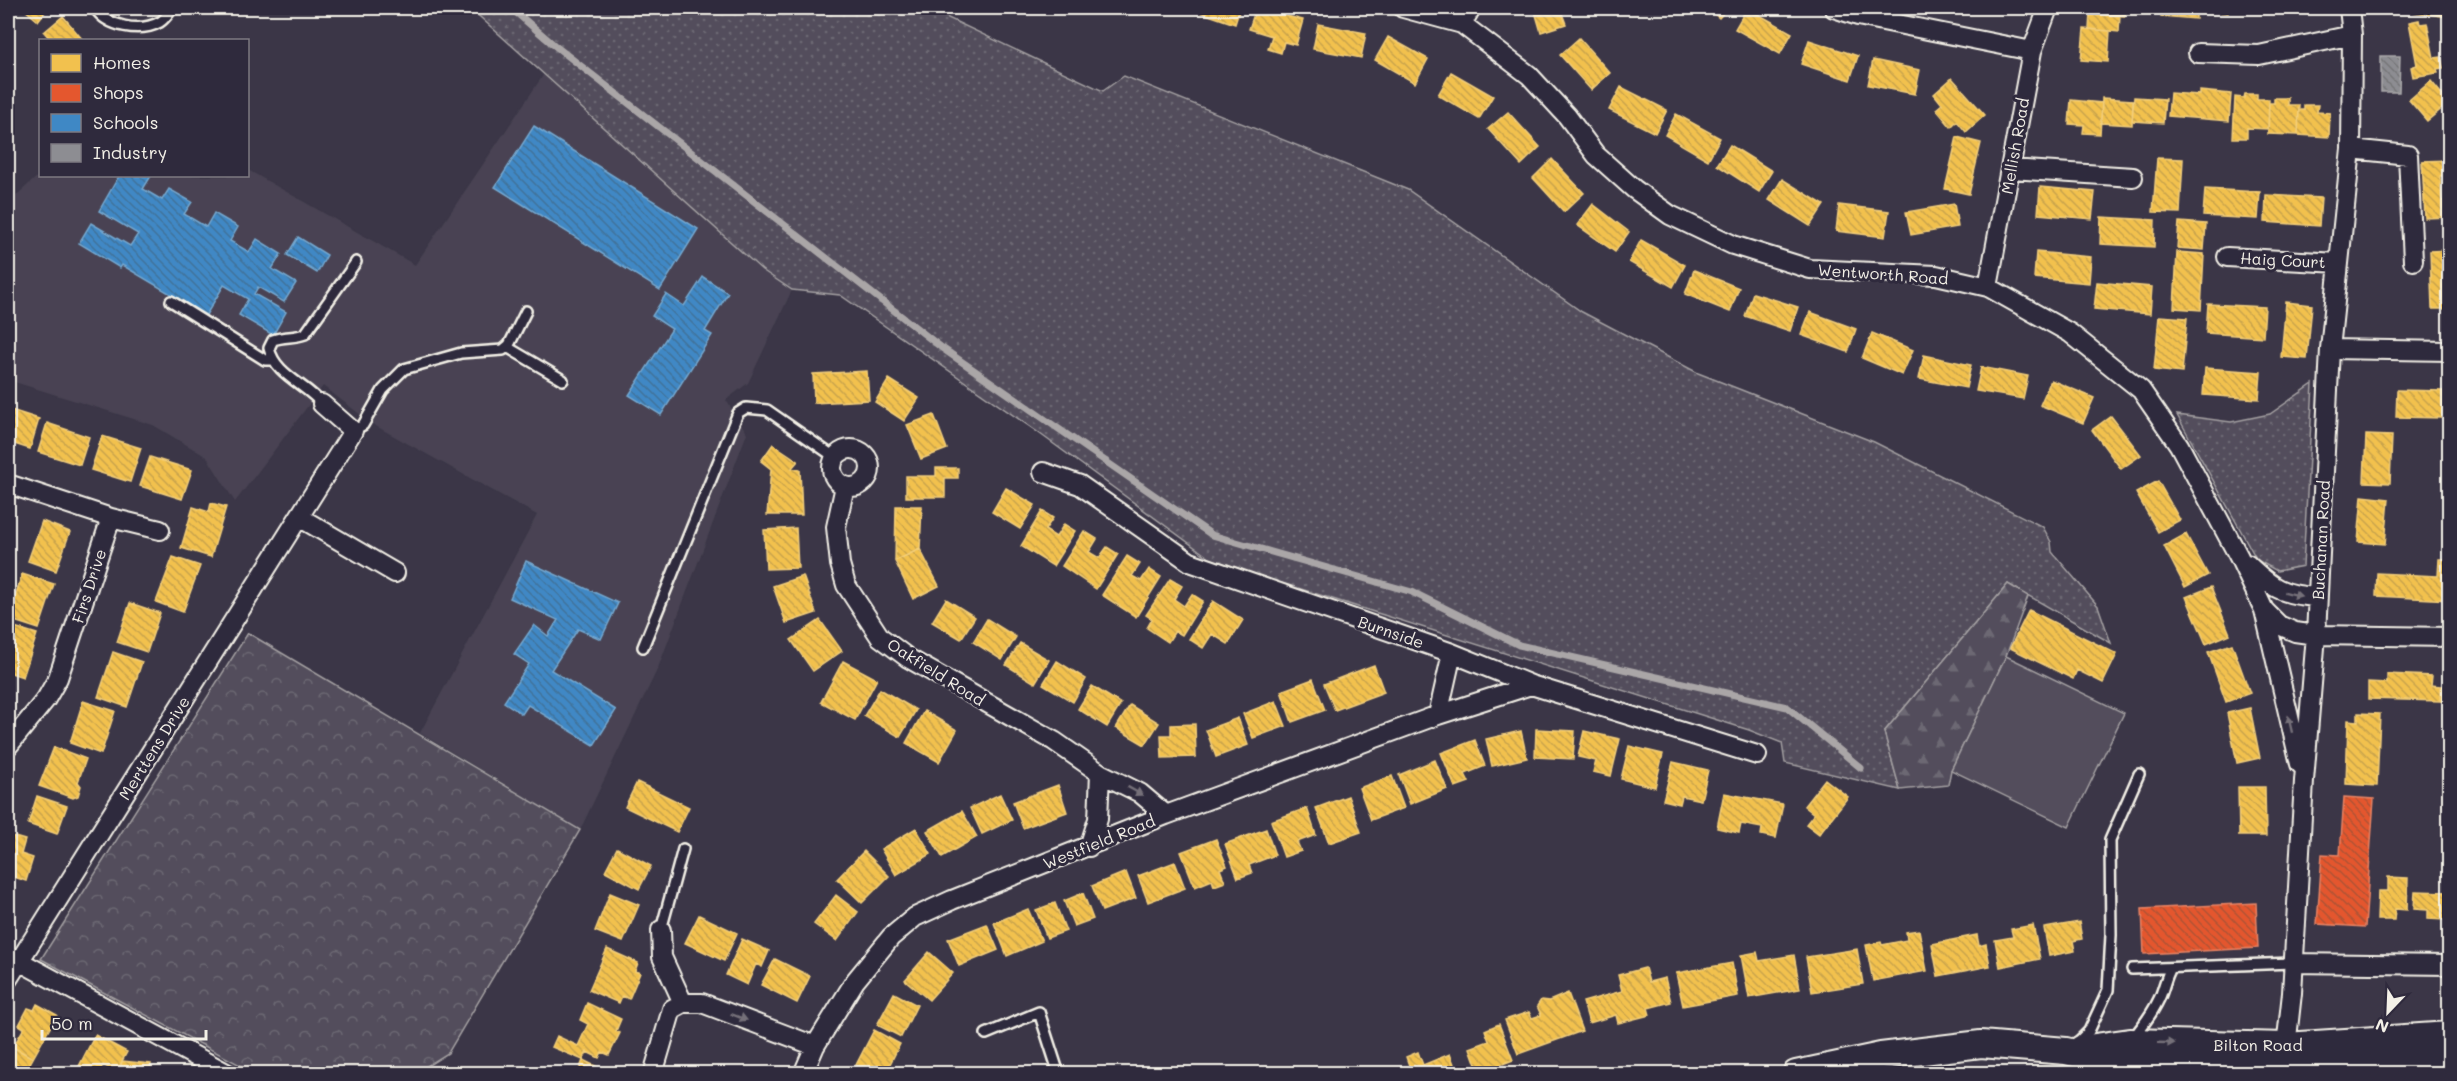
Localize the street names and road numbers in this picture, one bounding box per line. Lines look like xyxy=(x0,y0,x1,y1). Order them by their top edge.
street label: Mellish Road xyxy=(1996,96,2033,196)
street label: Haig Court xyxy=(2240,247,2326,272)
street label: Wentworth Road xyxy=(1817,258,1949,289)
street label: Buchanan Road xyxy=(2307,480,2334,600)
street label: Firs Drive xyxy=(67,546,110,626)
street label: Burnside xyxy=(1355,610,1427,653)
street label: Oakfield Road xyxy=(884,633,989,710)
street label: Merttens Drive xyxy=(113,692,194,804)
street label: Westfield Road xyxy=(1040,810,1158,874)
street label: Bilton Road xyxy=(2213,1034,2303,1055)

